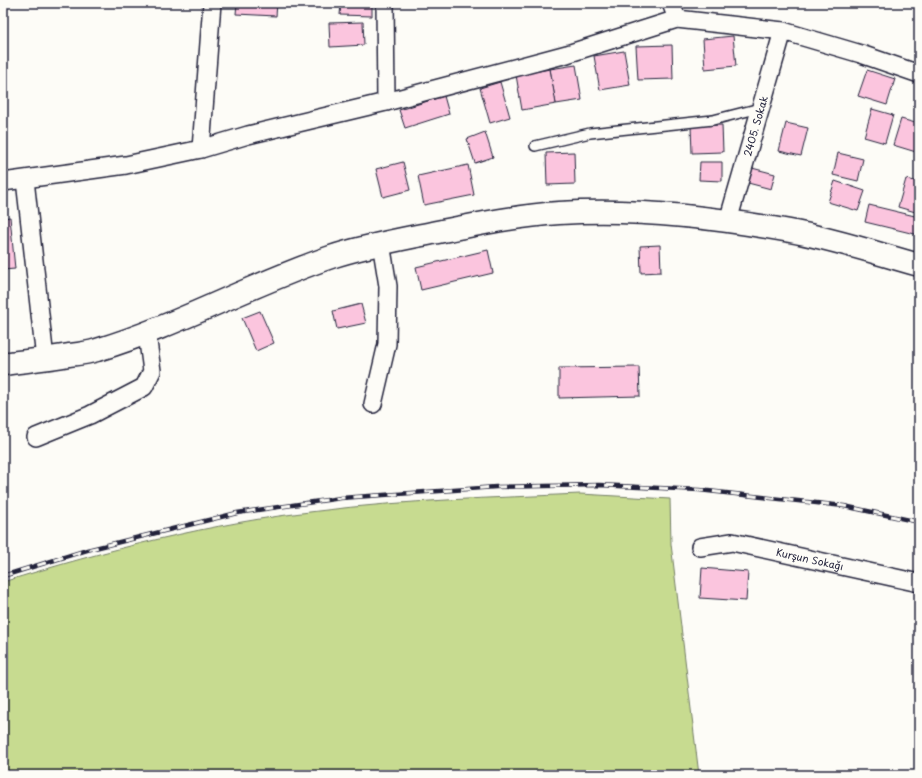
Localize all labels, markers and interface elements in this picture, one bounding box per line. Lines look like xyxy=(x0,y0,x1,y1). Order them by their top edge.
street label: 2405. Sokak xyxy=(739,94,771,158)
street label: Kurşun Sokağı xyxy=(775,544,845,573)

